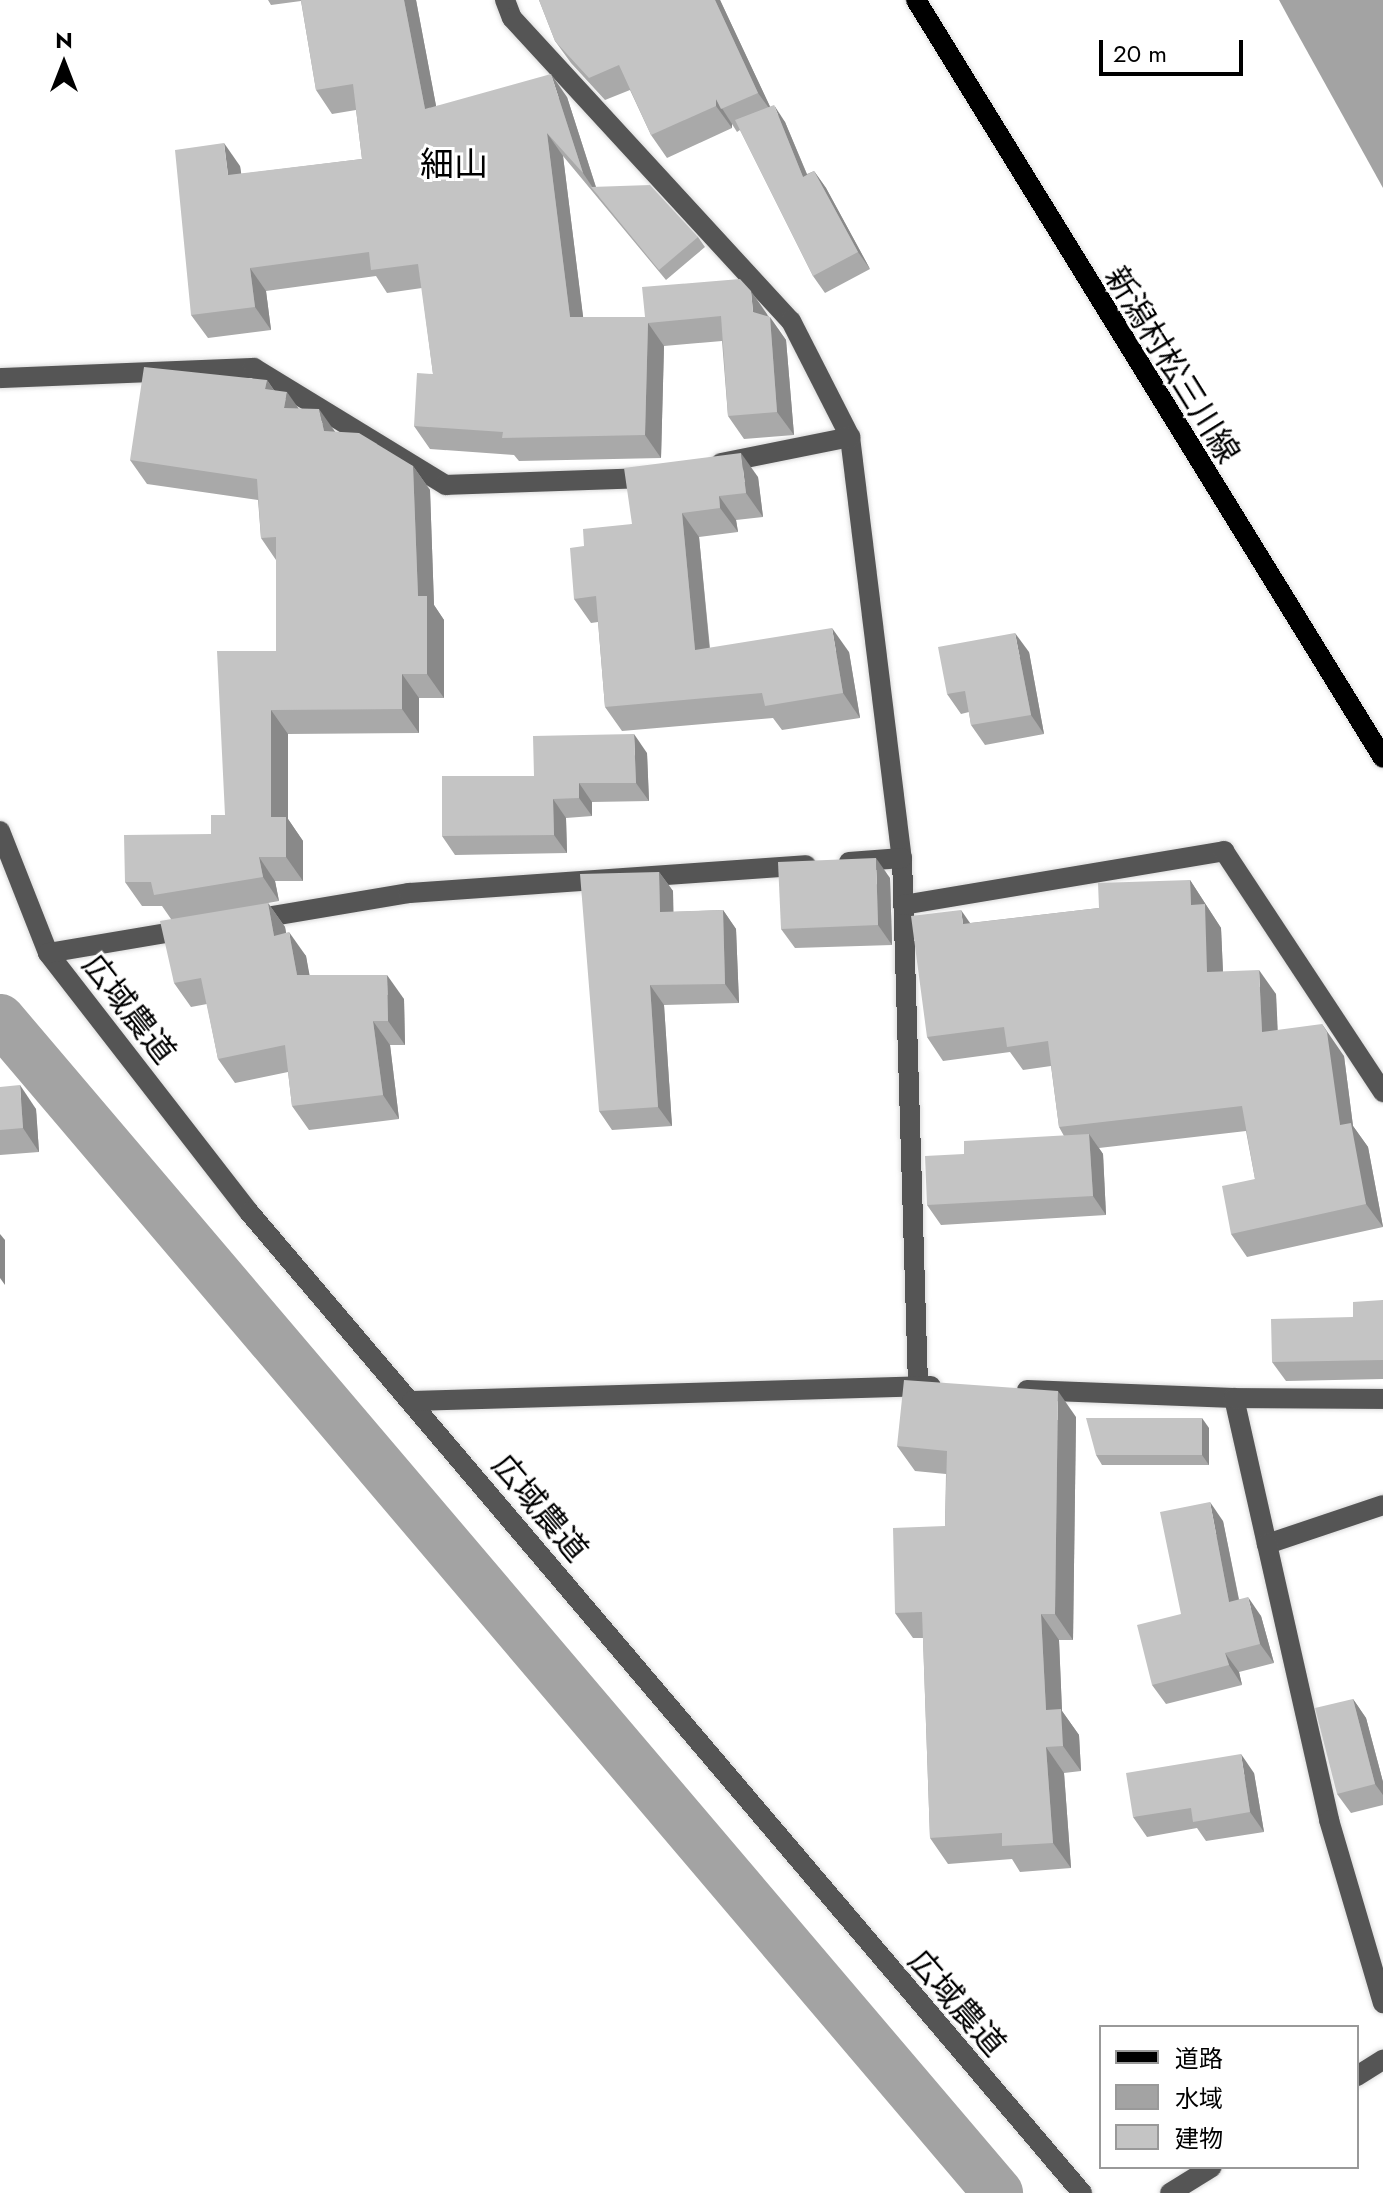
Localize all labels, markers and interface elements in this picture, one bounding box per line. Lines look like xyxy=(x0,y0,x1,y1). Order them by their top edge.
north arrow xyxy=(24,24,104,104)
text: N xyxy=(55,24,73,56)
scale bar xyxy=(1103,24,1247,74)
text: 20 m xyxy=(1113,36,1167,71)
district label: 細山 xyxy=(420,145,488,185)
street label: 新潟村松三川線 xyxy=(1096,260,1248,470)
street label: 広域農道 xyxy=(74,947,184,1071)
street label: 広域農道 xyxy=(484,1447,596,1569)
street label: 広域農道 xyxy=(901,1942,1013,2064)
legend xyxy=(1099,2025,1359,2169)
text: 道路 xyxy=(1175,2041,1223,2076)
text: 水域 xyxy=(1175,2081,1223,2116)
text: 建物 xyxy=(1175,2121,1223,2156)

